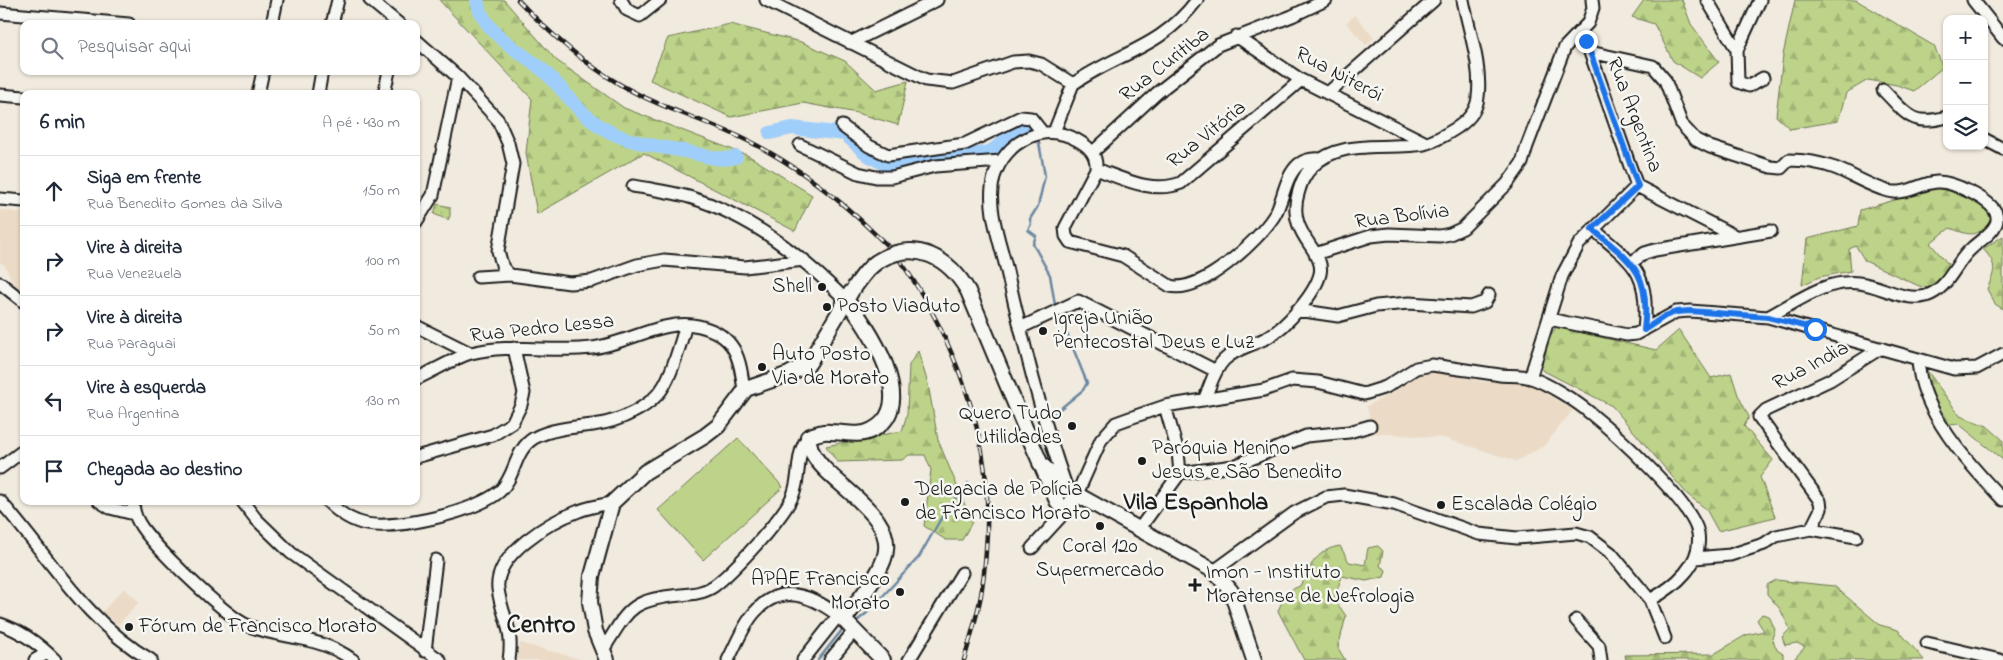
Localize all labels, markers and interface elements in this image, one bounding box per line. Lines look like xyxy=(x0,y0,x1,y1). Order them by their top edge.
map controls xyxy=(1943,15,1988,150)
button: + xyxy=(1943,15,1988,60)
search box xyxy=(20,20,420,75)
street label: Rua Curitiba xyxy=(1114,20,1216,110)
route end xyxy=(1575,30,1598,53)
icon: search xyxy=(38,34,66,62)
text: Pesquisar aqui xyxy=(78,34,191,61)
street label: Rua Niterói xyxy=(1290,39,1388,111)
street label: Rua Argentina xyxy=(1596,53,1670,178)
button: − xyxy=(1943,60,1988,105)
street label: Rua Vitória xyxy=(1161,94,1253,176)
button: layers xyxy=(1943,105,1988,150)
text: 6 min xyxy=(40,108,85,138)
text: A pé · 430 m xyxy=(322,111,400,135)
text: Siga em frente xyxy=(87,165,201,192)
icon: ahead xyxy=(40,177,68,205)
text: 150 m xyxy=(362,179,400,203)
text: Rua Benedito Gomes da Silva xyxy=(87,192,283,216)
street label: Rua Bolívia xyxy=(1353,196,1451,238)
text: Vire à direita xyxy=(87,235,182,262)
icon: right xyxy=(40,247,68,275)
text: 100 m xyxy=(365,249,400,273)
text: Rua Venezuela xyxy=(87,262,182,286)
place label: Shell xyxy=(772,272,812,302)
marker: Shell xyxy=(816,281,828,293)
place label: Posto Viaduto xyxy=(837,292,961,322)
marker: Posto Viaduto xyxy=(821,301,833,313)
place label: Igreja União Pentecostal Deus e Luz xyxy=(1053,304,1254,358)
text: Vire à direita xyxy=(87,305,182,332)
street label: Rua Pedro Lessa xyxy=(468,307,616,351)
icon: right xyxy=(40,317,68,345)
route start xyxy=(1804,318,1827,341)
text: 50 m xyxy=(368,319,400,343)
marker: Igreja União Pentecostal Deus e Luz xyxy=(1037,325,1049,337)
text: Rua Paraguai xyxy=(87,332,176,356)
street label: Rua India xyxy=(1768,333,1854,399)
place label: Auto Posto Via de Morato xyxy=(771,340,889,394)
marker: Auto Posto Via de Morato xyxy=(756,361,768,373)
text: Vire à esquerda xyxy=(87,375,206,402)
icon: left xyxy=(40,387,68,415)
text: 130 m xyxy=(365,389,400,413)
place label: Quero Tudo Utilidades xyxy=(959,399,1062,453)
text: Rua Argentina xyxy=(87,402,179,426)
marker: Quero Tudo Utilidades xyxy=(1066,420,1078,432)
place label: Paróquia Menino Jesus e São Benedito xyxy=(1152,434,1342,488)
marker: Paróquia Menino Jesus e São Benedito xyxy=(1136,455,1148,467)
icon: arrive xyxy=(40,457,68,485)
text: Chegada ao destino xyxy=(87,457,242,484)
place label: Delegacia de Polícia de Francisco Morato xyxy=(914,475,1090,529)
district label: Vila Espanhola xyxy=(1123,486,1268,521)
place label: Escalada Colégio xyxy=(1451,490,1597,522)
marker: Delegacia de Polícia de Francisco Morato xyxy=(899,496,911,508)
marker: Escalada Colégio xyxy=(1435,499,1447,511)
marker: Coral 120 Supermercado xyxy=(1094,520,1106,532)
place label: Coral 120 Supermercado xyxy=(1036,532,1164,586)
place label: Imon - Instituto Moratense de Nefrologia xyxy=(1206,558,1415,614)
place label: APAE Francisco Morato xyxy=(751,565,890,619)
marker: Imon - Instituto Moratense de Nefrologia xyxy=(1188,578,1202,592)
marker: APAE Francisco Morato xyxy=(894,586,906,598)
district label: Centro xyxy=(506,607,576,645)
place label: Fórum de Francisco Morato xyxy=(138,612,377,642)
marker: Fórum de Francisco Morato xyxy=(123,621,135,633)

